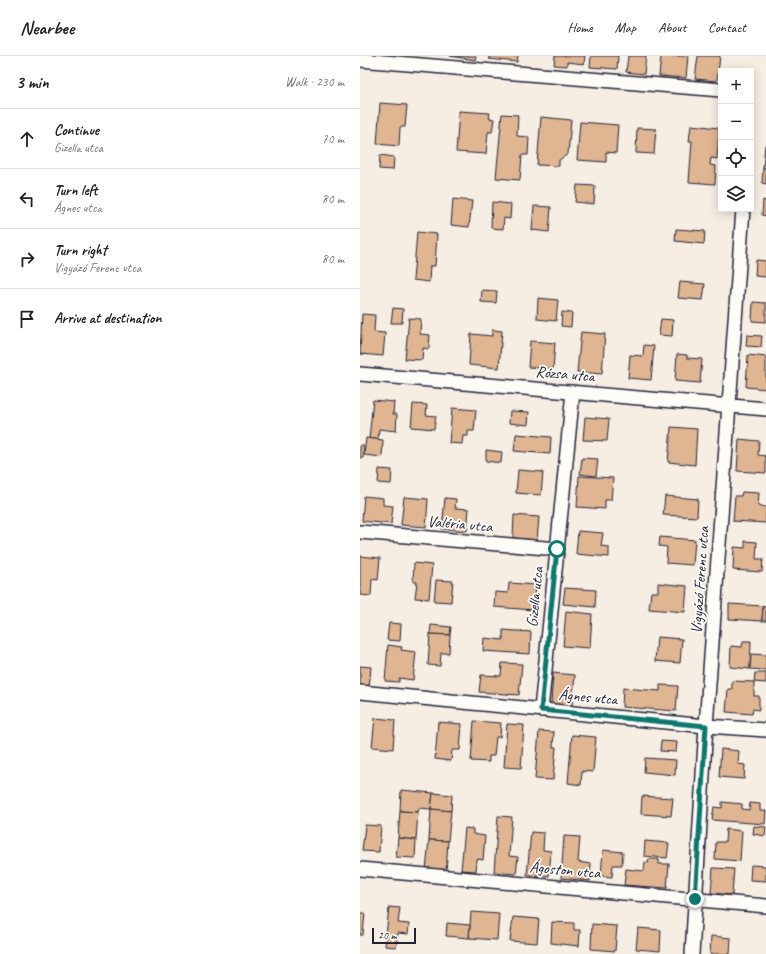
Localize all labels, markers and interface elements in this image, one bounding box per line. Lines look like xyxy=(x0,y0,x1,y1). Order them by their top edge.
text: Nearbee xyxy=(20,16,74,40)
text: Home xyxy=(567,19,593,36)
text: Map xyxy=(615,19,636,36)
text: About xyxy=(658,19,686,36)
text: Contact xyxy=(708,19,746,36)
map controls xyxy=(718,68,754,212)
button: + xyxy=(718,68,754,104)
text: 3 min xyxy=(16,72,49,93)
text: Walk · 230 m xyxy=(285,74,344,90)
button: − xyxy=(718,104,754,140)
text: Continue xyxy=(54,121,99,140)
icon: ahead xyxy=(16,128,38,150)
text: 70 m xyxy=(322,131,344,147)
text: Gizella utca xyxy=(54,140,103,156)
button: locate xyxy=(718,140,754,176)
button: layers xyxy=(718,176,754,212)
text: Turn left xyxy=(54,181,97,200)
icon: left xyxy=(16,188,38,210)
text: 80 m xyxy=(322,191,344,207)
text: Ágnes utca xyxy=(54,200,102,216)
text: Turn right xyxy=(54,241,107,260)
icon: right xyxy=(16,248,38,270)
text: 80 m xyxy=(322,251,344,267)
text: Vigyázó Ferenc utca xyxy=(54,260,141,276)
icon: arrive xyxy=(16,308,38,330)
text: Arrive at destination xyxy=(54,309,161,328)
street label: Rózsa utca xyxy=(535,361,597,387)
street label: Valéria utca xyxy=(427,511,494,537)
street label: Vigyázó Ferenc utca xyxy=(686,525,714,634)
route start xyxy=(548,540,566,558)
street label: Gizella utca xyxy=(522,564,548,628)
street label: Ágnes utca xyxy=(558,684,620,710)
street label: Ágoston utca xyxy=(529,857,602,883)
route end xyxy=(686,890,704,908)
scale bar xyxy=(372,926,416,945)
text: 20 m xyxy=(378,928,397,942)

